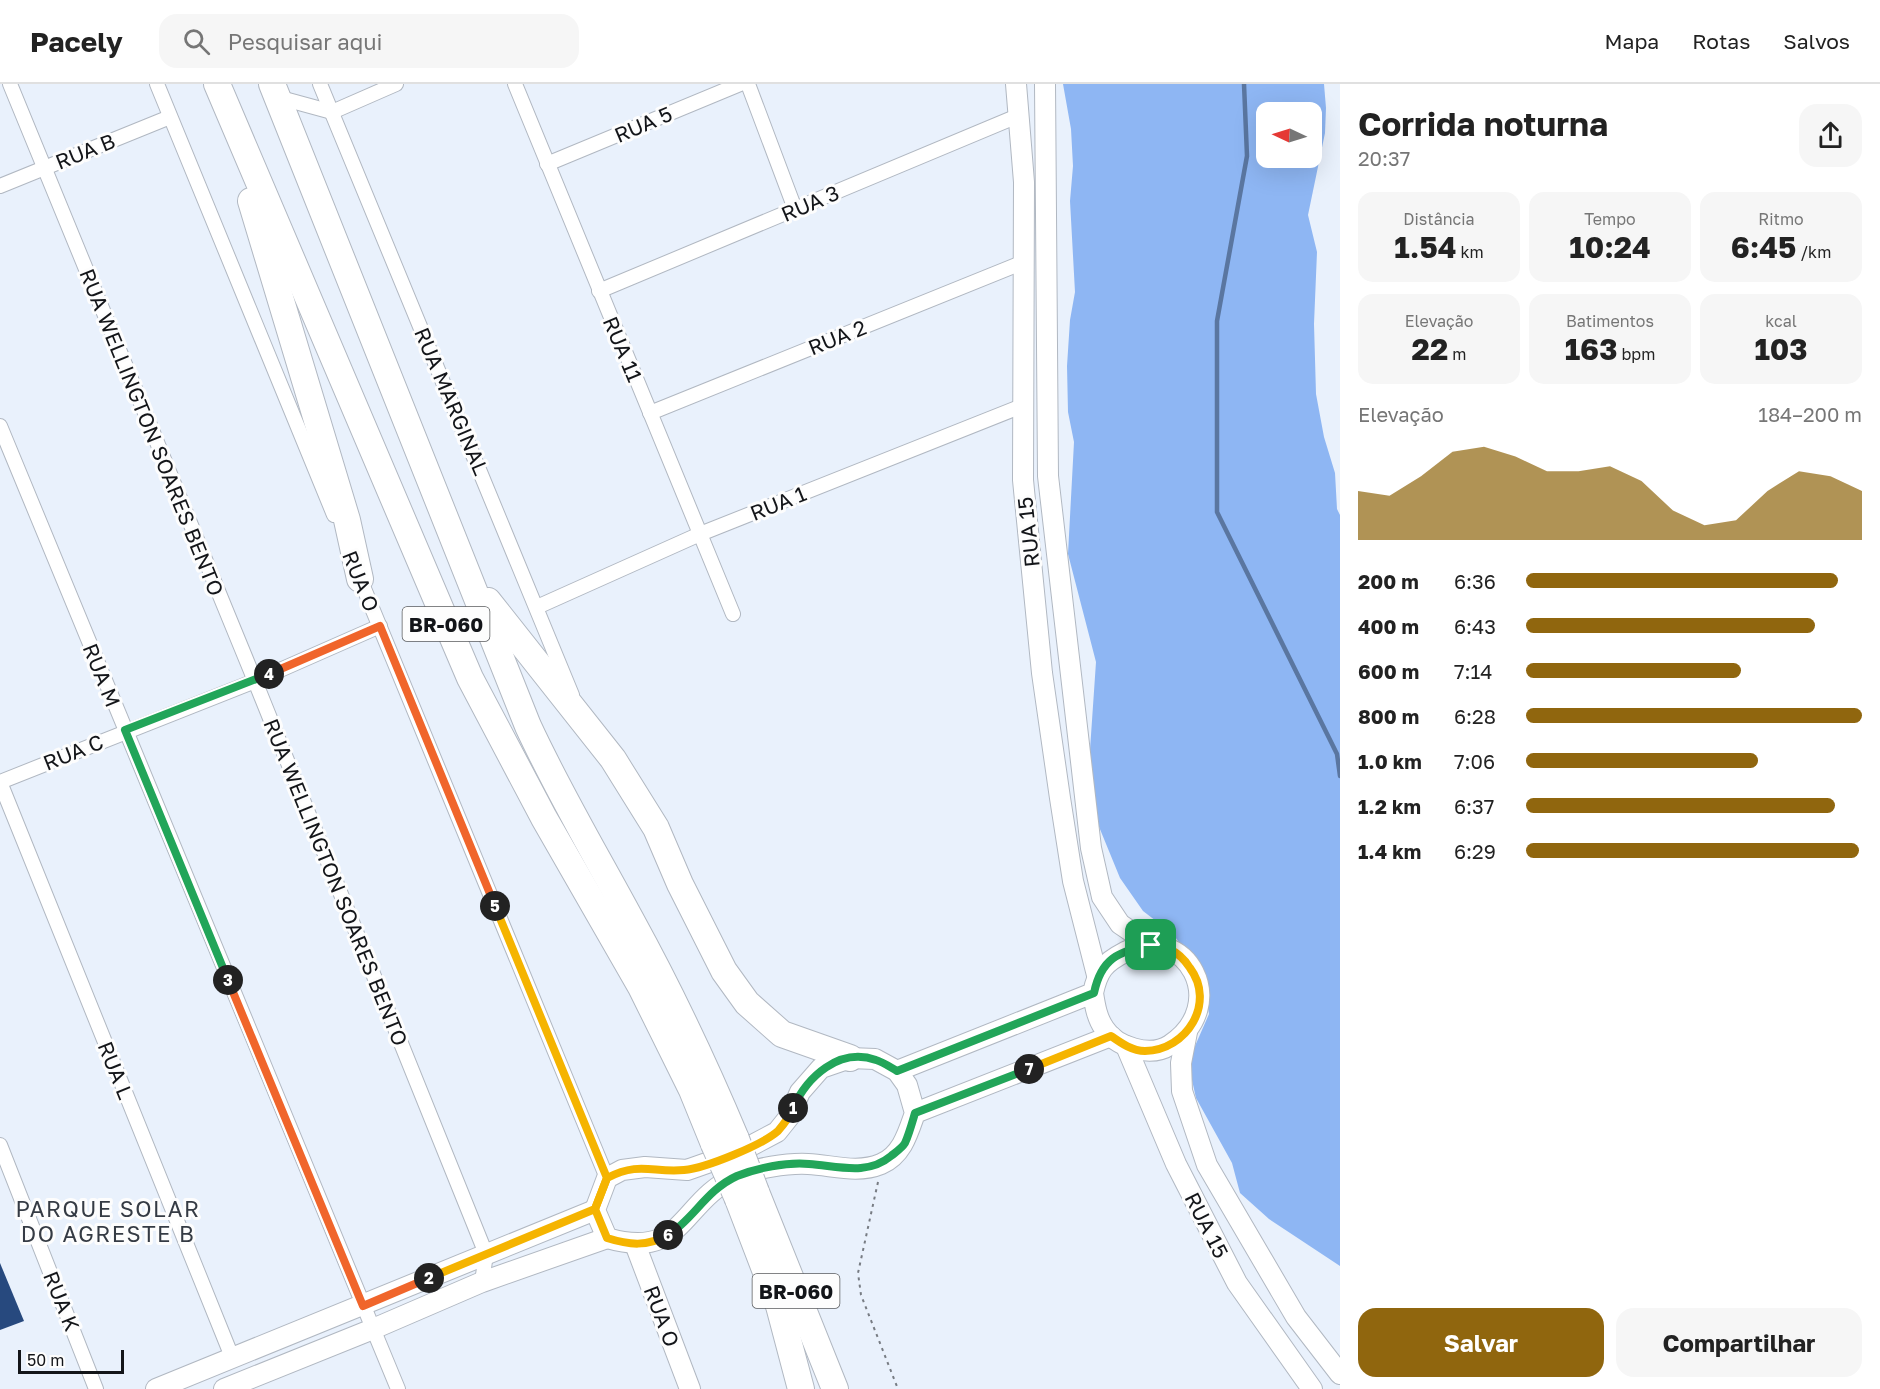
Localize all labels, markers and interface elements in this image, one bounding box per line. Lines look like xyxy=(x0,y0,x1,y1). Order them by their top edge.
search box xyxy=(159,14,579,68)
text: Pacely xyxy=(30,25,123,58)
icon: search xyxy=(180,25,213,58)
text: Pesquisar aqui xyxy=(228,28,383,55)
text: Mapa xyxy=(1605,28,1659,54)
text: Rotas xyxy=(1692,28,1750,54)
text: Salvos xyxy=(1783,28,1850,54)
street label: RUA 5 xyxy=(610,100,676,148)
north arrow xyxy=(1256,102,1322,168)
map controls xyxy=(1256,102,1322,168)
text: Corrida noturna xyxy=(1358,104,1608,143)
button: share xyxy=(1799,104,1862,167)
street label: RUA B xyxy=(51,127,119,175)
text: 20:37 xyxy=(1358,146,1410,170)
street label: RUA 3 xyxy=(777,179,843,227)
text: Distância xyxy=(1403,209,1475,229)
text: Tempo xyxy=(1584,209,1636,229)
text: Ritmo xyxy=(1758,209,1804,229)
text: 1.54 xyxy=(1394,229,1456,265)
text: 10:24 xyxy=(1569,229,1651,265)
text: 6:45 xyxy=(1731,229,1796,265)
text: km xyxy=(1456,242,1484,262)
text: /km xyxy=(1796,242,1831,262)
street label: RUA WELLINGTON SOARES BENTO xyxy=(74,265,230,599)
text: Elevação xyxy=(1405,311,1473,331)
text: Batimentos xyxy=(1566,311,1654,331)
text: kcal xyxy=(1765,311,1797,331)
street label: RUA 11 xyxy=(598,312,648,386)
street label: RUA 2 xyxy=(804,314,870,360)
street label: RUA MARGINAL xyxy=(409,323,495,479)
text: 22 xyxy=(1412,331,1448,367)
text: 163 xyxy=(1565,331,1617,367)
text: 103 xyxy=(1754,331,1808,367)
text: m xyxy=(1448,344,1466,364)
text: bpm xyxy=(1617,344,1655,364)
text: Elevação xyxy=(1358,402,1444,426)
text: 184–200 m xyxy=(1758,402,1862,426)
street label: RUA 1 xyxy=(746,480,810,526)
street label: RUA 15 xyxy=(1011,496,1045,568)
street label: RUA O xyxy=(337,547,385,615)
text: 200 m xyxy=(1358,569,1419,593)
text: 6:36 xyxy=(1454,569,1496,593)
road number: BR-060 xyxy=(402,607,490,641)
text: 400 m xyxy=(1358,614,1419,638)
text: 6:43 xyxy=(1454,614,1496,638)
street label: RUA M xyxy=(78,639,126,711)
pin: 4 xyxy=(254,659,284,689)
text: 600 m xyxy=(1358,659,1419,683)
text: 7:14 xyxy=(1454,659,1493,683)
text: 4 xyxy=(264,664,274,684)
text: 800 m xyxy=(1358,704,1419,728)
text: 6:28 xyxy=(1454,704,1496,728)
street label: RUA WELLINGTON SOARES BENTO xyxy=(258,715,414,1049)
street label: RUA C xyxy=(39,728,107,776)
text: 1.0 km xyxy=(1358,749,1422,773)
text: 7:06 xyxy=(1454,749,1495,773)
text: 1.2 km xyxy=(1358,794,1421,818)
text: 6:37 xyxy=(1454,794,1494,818)
text: 1.4 km xyxy=(1358,839,1421,863)
text: 6:29 xyxy=(1454,839,1496,863)
pin: 5 xyxy=(480,891,510,921)
text: 5 xyxy=(490,896,500,916)
pin xyxy=(1125,919,1176,970)
icon: arrive xyxy=(1134,928,1167,961)
pin: 3 xyxy=(213,965,243,995)
text: 3 xyxy=(223,970,233,990)
street label: RUA L xyxy=(93,1037,139,1103)
pin: 7 xyxy=(1014,1054,1044,1084)
text: 7 xyxy=(1025,1059,1033,1079)
pin: 1 xyxy=(778,1093,808,1123)
text: 1 xyxy=(789,1098,797,1118)
street label: RUA 15 xyxy=(1179,1188,1235,1262)
district label: PARQUE SOLAR DO AGRESTE B xyxy=(16,1195,200,1247)
pin: 6 xyxy=(653,1220,683,1250)
text: 6 xyxy=(663,1225,673,1245)
pin: 2 xyxy=(414,1263,444,1293)
street label: RUA K xyxy=(38,1267,86,1335)
text: 2 xyxy=(424,1268,434,1288)
road number: BR-060 xyxy=(752,1274,840,1308)
street label: RUA O xyxy=(638,1282,686,1350)
button: Salvar xyxy=(1358,1308,1604,1377)
button: Compartilhar xyxy=(1616,1308,1862,1377)
scale bar xyxy=(18,1347,124,1374)
text: 50 m xyxy=(27,1350,64,1370)

